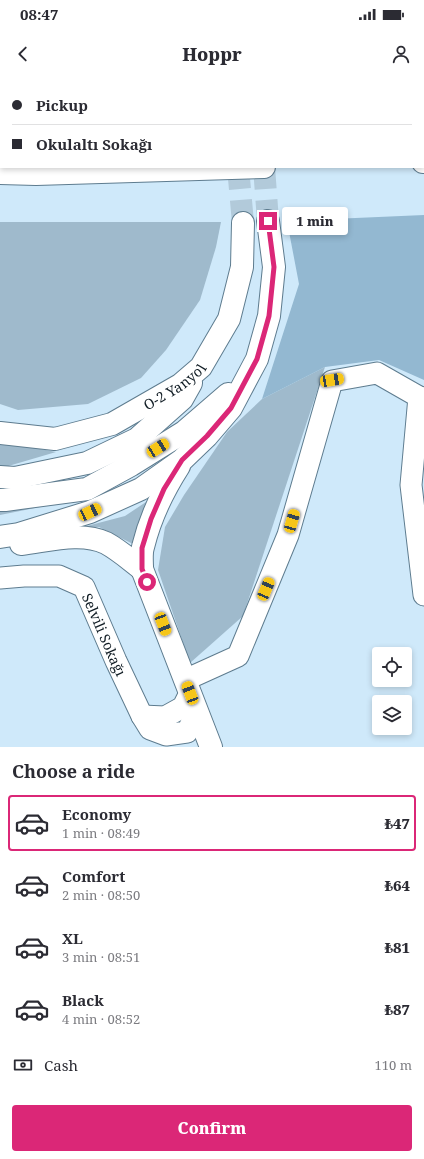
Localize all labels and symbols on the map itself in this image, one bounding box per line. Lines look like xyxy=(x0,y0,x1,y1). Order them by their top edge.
callout: 1 min xyxy=(282,207,348,235)
route end xyxy=(259,212,277,230)
street label: O-2 Yanyol xyxy=(140,360,211,414)
car xyxy=(319,372,345,388)
car xyxy=(145,437,171,459)
car xyxy=(77,501,103,523)
car xyxy=(283,508,301,534)
route start xyxy=(138,573,156,591)
car xyxy=(256,576,276,602)
street label: Selvili Sokağı xyxy=(78,590,131,679)
car xyxy=(153,611,173,637)
car xyxy=(180,680,200,706)

